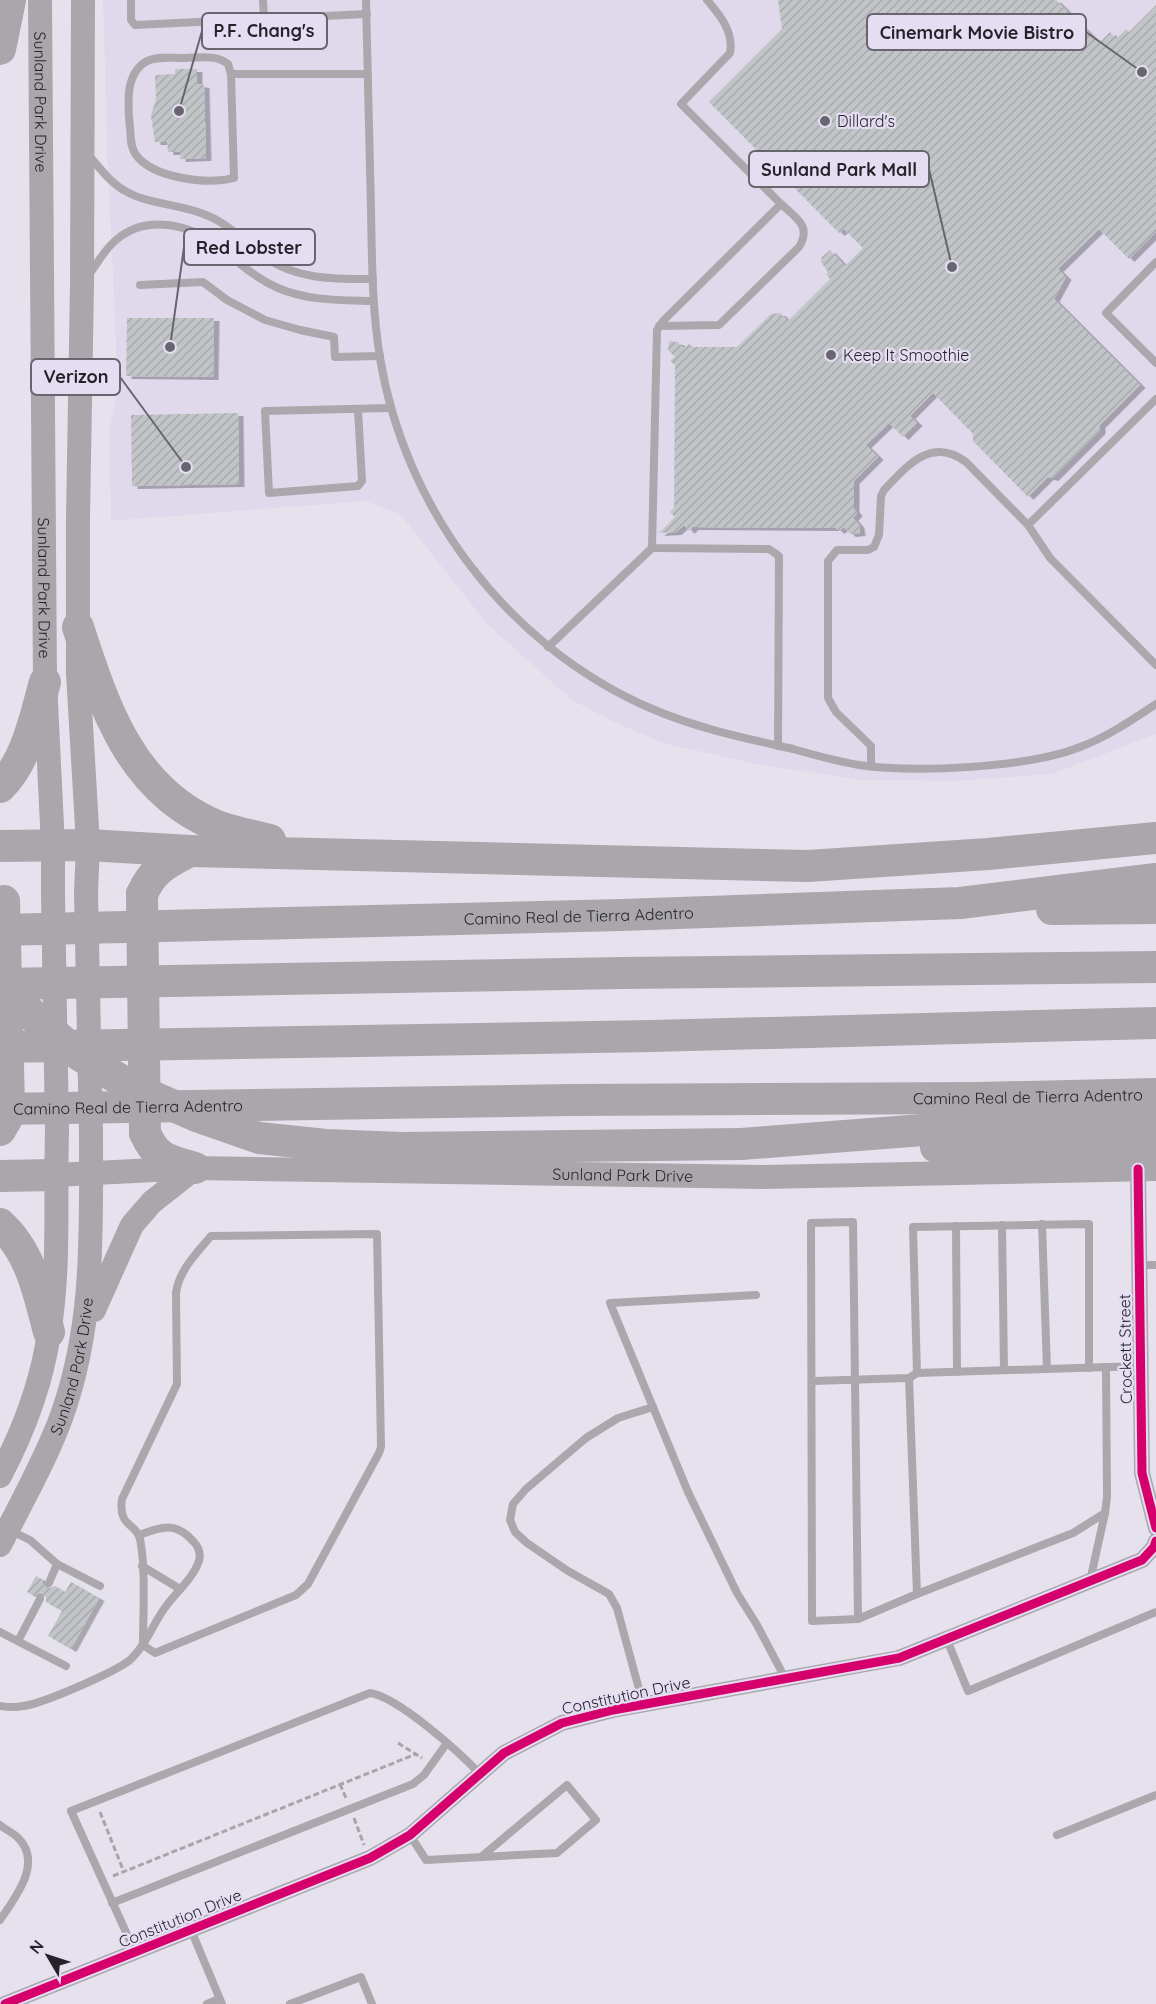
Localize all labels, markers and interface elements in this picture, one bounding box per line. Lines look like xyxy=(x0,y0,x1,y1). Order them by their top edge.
callout: P.F. Chang's xyxy=(202,13,327,49)
callout: Cinemark Movie Bistro xyxy=(867,14,1086,50)
text: P.F. Chang's xyxy=(213,19,315,42)
text: Cinemark Movie Bistro xyxy=(880,21,1074,44)
street label: Sunland Park Drive xyxy=(30,31,51,173)
place label: Dillard's xyxy=(837,111,895,131)
marker: Dillard's xyxy=(818,114,832,128)
callout: Sunland Park Mall xyxy=(749,151,929,187)
text: Sunland Park Mall xyxy=(761,158,917,181)
callout: Red Lobster xyxy=(184,229,315,265)
text: Red Lobster xyxy=(196,236,302,259)
place label: Keep It Smoothie xyxy=(843,345,969,365)
marker: Keep It Smoothie xyxy=(824,348,838,362)
callout: Verizon xyxy=(31,359,120,395)
text: Verizon xyxy=(44,365,108,388)
street label: Sunland Park Drive xyxy=(34,517,55,659)
street label: Camino Real de Tierra Adentro xyxy=(464,902,694,929)
street label: Camino Real de Tierra Adentro xyxy=(913,1084,1143,1108)
street label: Camino Real de Tierra Adentro xyxy=(13,1095,243,1119)
street label: Sunland Park Drive xyxy=(552,1164,693,1186)
street label: Crockett Street xyxy=(1114,1294,1136,1404)
street label: Sunland Park Drive xyxy=(45,1297,97,1438)
street label: Constitution Drive xyxy=(560,1672,692,1718)
street label: Constitution Drive xyxy=(116,1884,244,1952)
north arrow xyxy=(18,1926,78,1986)
text: N xyxy=(25,1936,48,1957)

